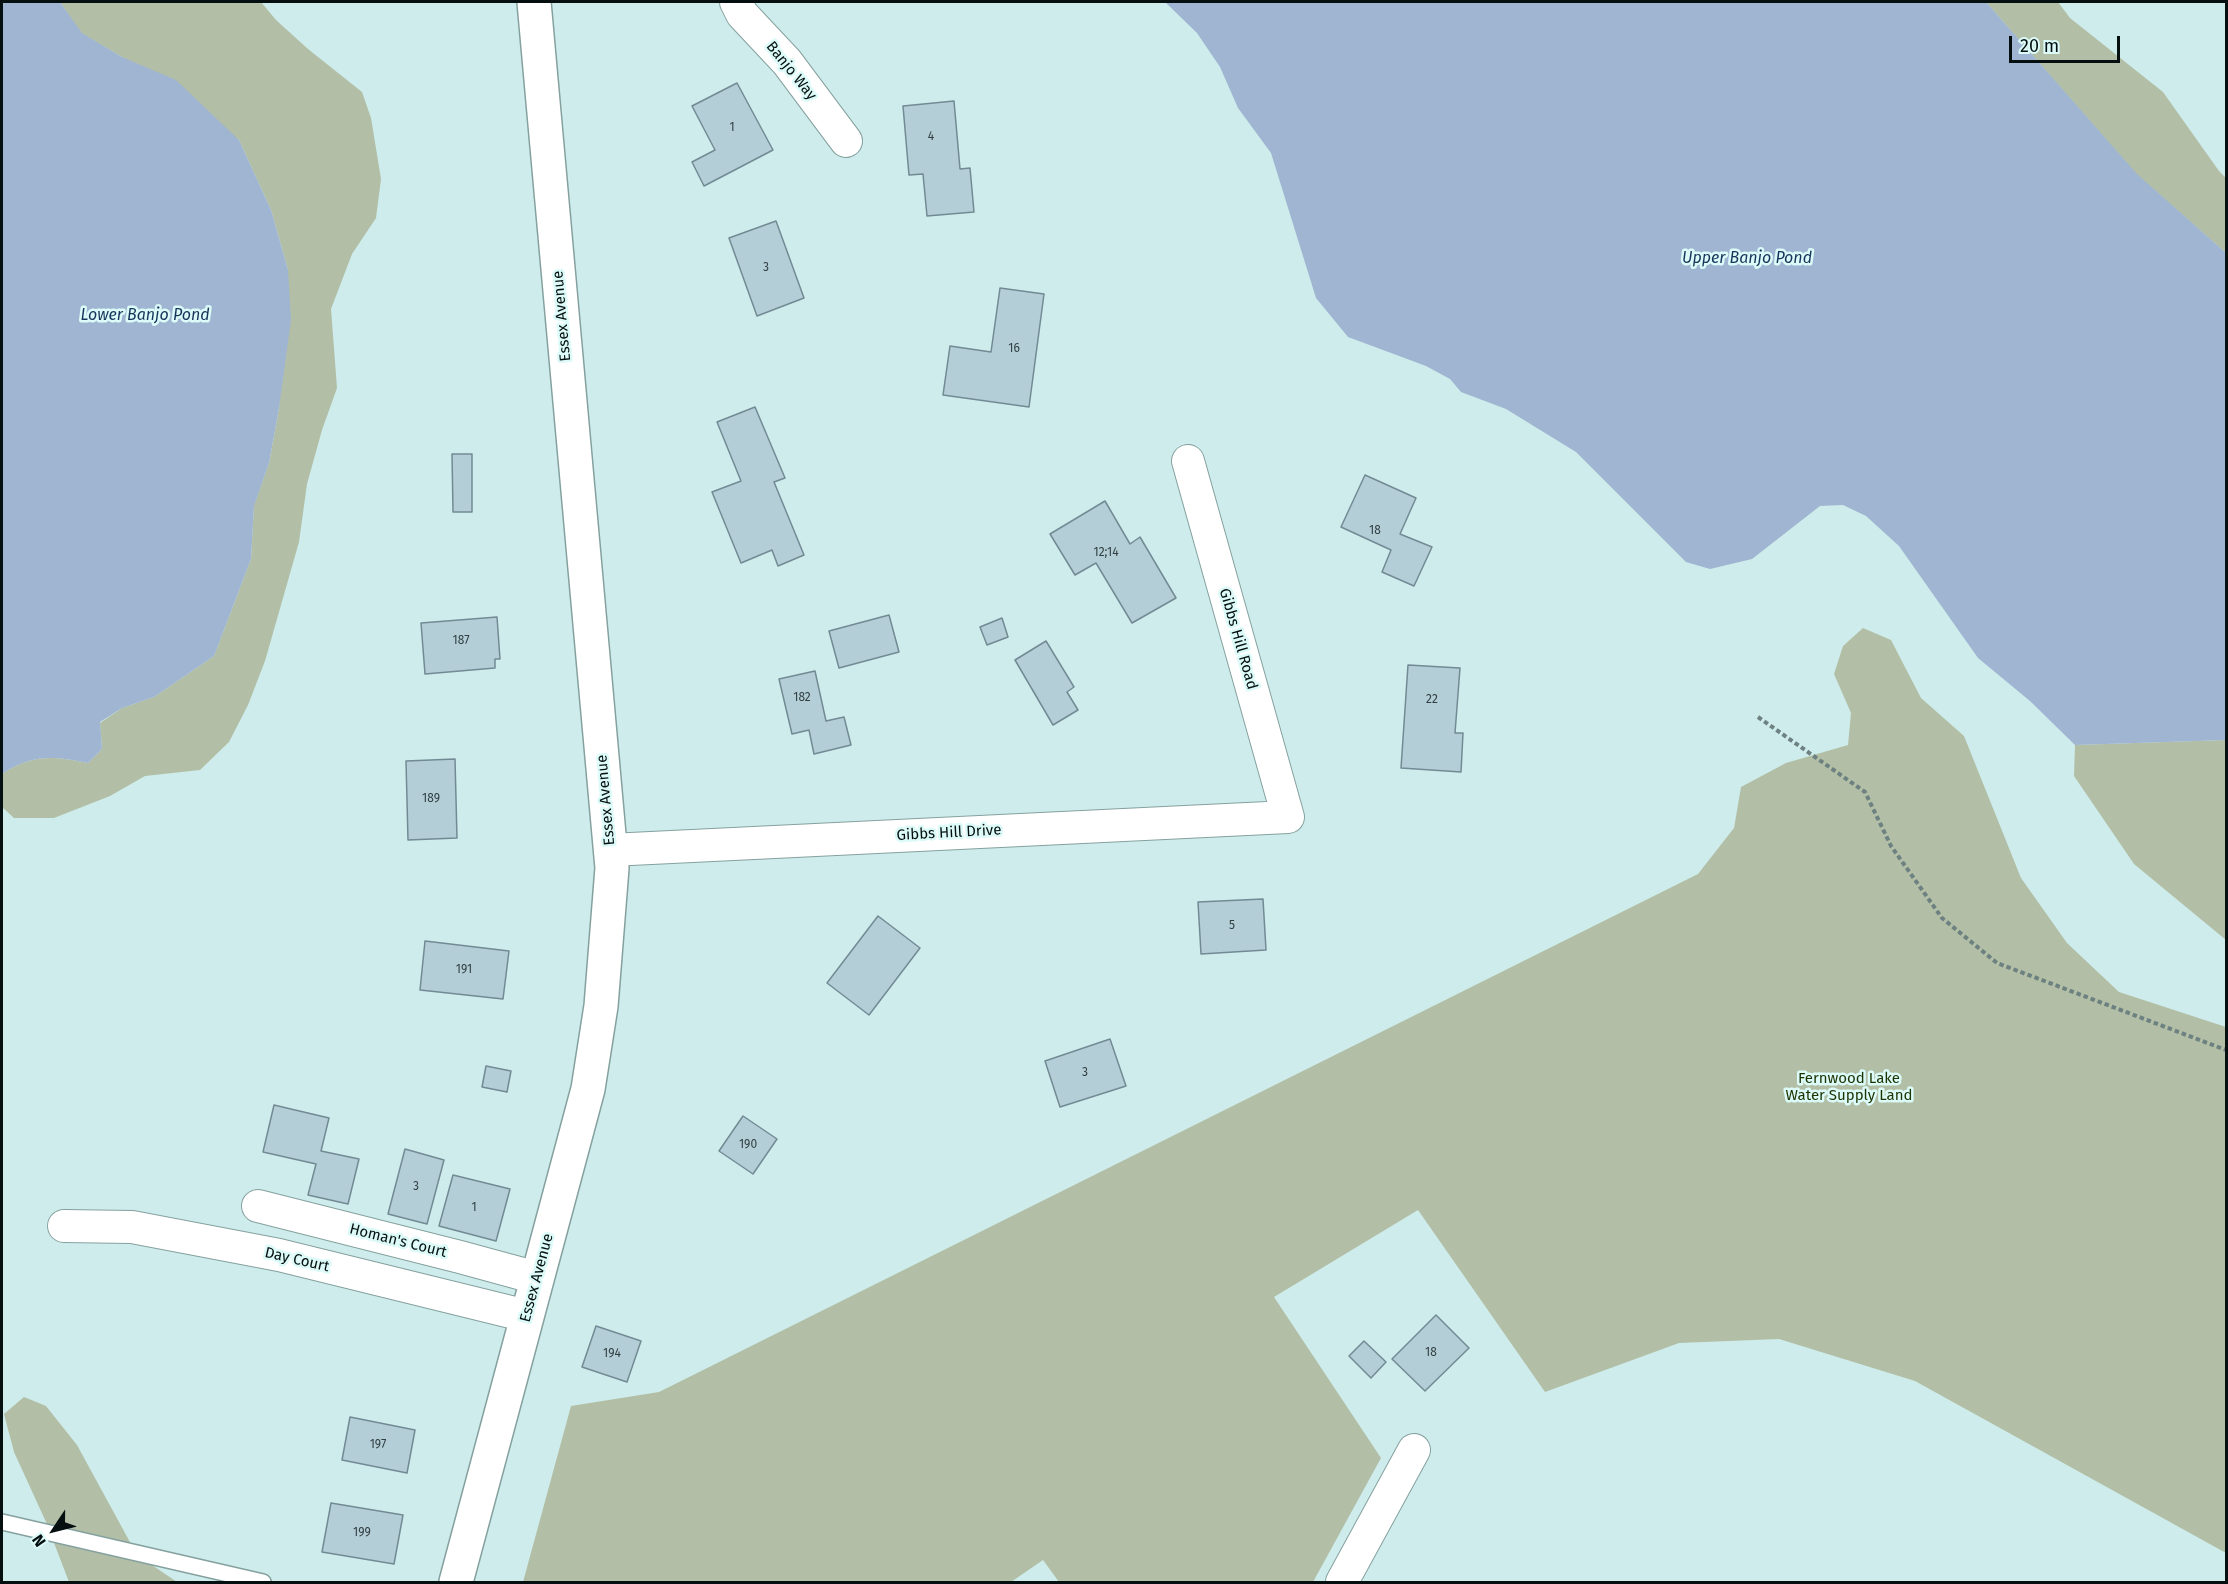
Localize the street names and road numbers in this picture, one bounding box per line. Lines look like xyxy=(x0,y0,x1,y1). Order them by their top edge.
street label: Banjo Way xyxy=(762,38,820,104)
street label: Essex Avenue xyxy=(549,270,575,362)
street label: Gibbs Hill Road xyxy=(1215,586,1261,692)
street label: Essex Avenue xyxy=(593,754,619,846)
street label: Gibbs Hill Drive xyxy=(896,821,1002,845)
street label: Homan's Court xyxy=(348,1220,448,1262)
street label: Essex Avenue xyxy=(517,1232,557,1324)
street label: Day Court xyxy=(263,1244,331,1276)

